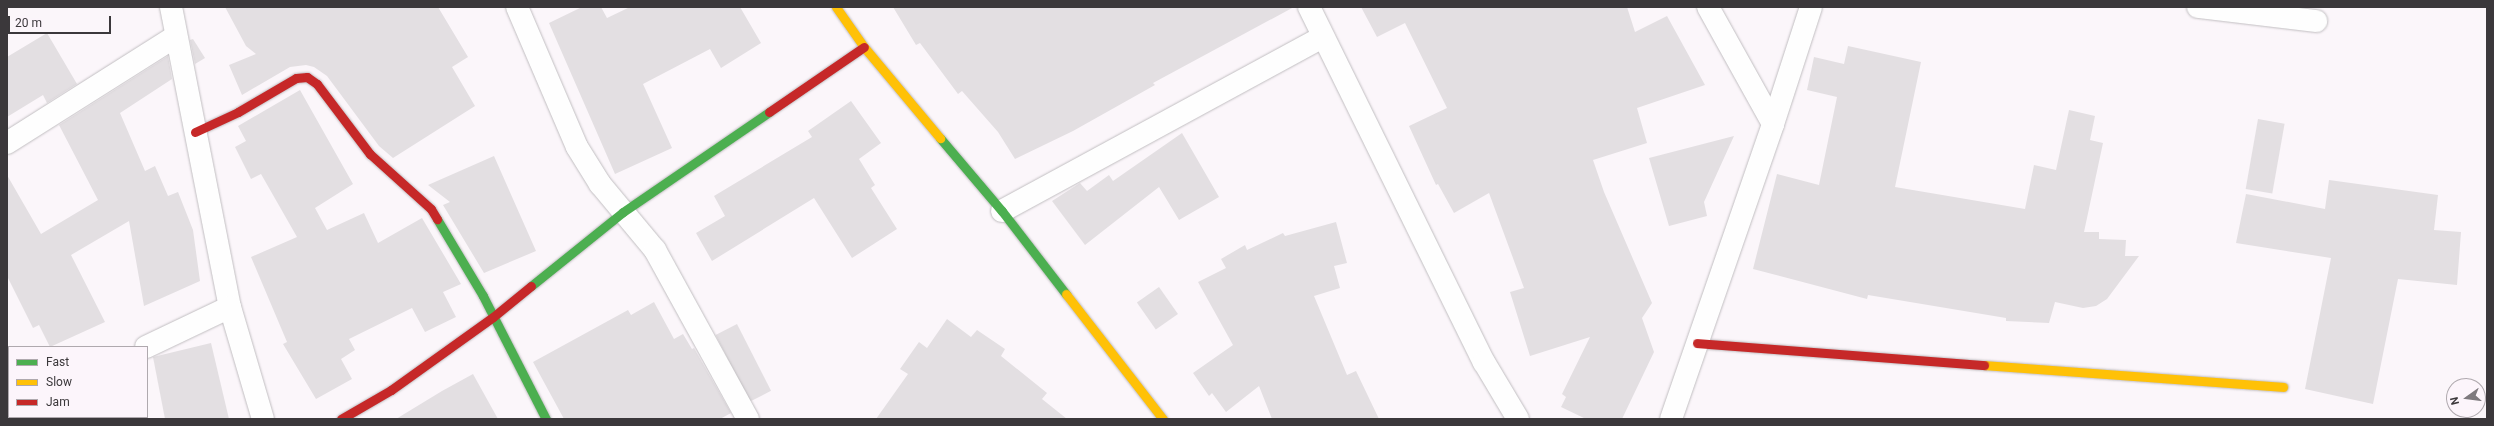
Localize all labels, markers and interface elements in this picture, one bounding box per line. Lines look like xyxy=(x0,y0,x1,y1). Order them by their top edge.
scale bar xyxy=(10,8,113,34)
text: 20 m xyxy=(15,16,42,30)
legend xyxy=(8,346,148,418)
text: Fast xyxy=(46,355,69,369)
text: Slow xyxy=(46,375,72,389)
north arrow xyxy=(2446,378,2486,418)
text: Jam xyxy=(46,395,70,409)
text: N xyxy=(2448,395,2462,406)

